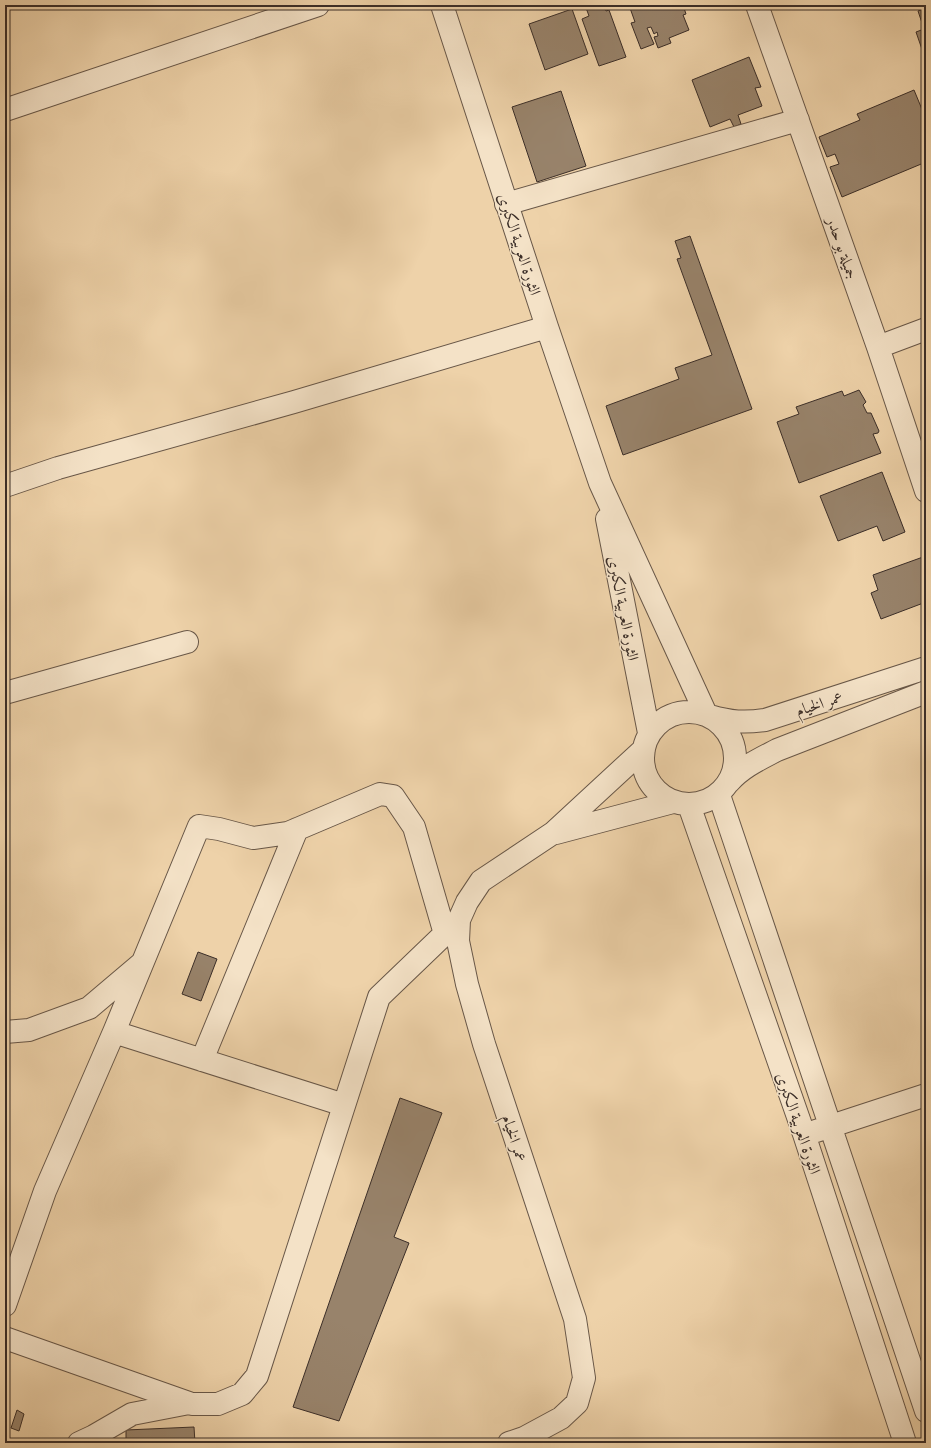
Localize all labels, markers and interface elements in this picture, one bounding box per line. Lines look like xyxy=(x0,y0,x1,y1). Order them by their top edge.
street label: الثورة العربية الكبرى xyxy=(492,190,548,298)
street label: جميلة بو حدر xyxy=(821,212,865,282)
street label: الثورة العربية الكبرى xyxy=(602,554,646,662)
street label: عمر الخيام xyxy=(792,684,847,725)
street label: الثورة العربية الكبرى xyxy=(770,1069,828,1177)
street label: عمر الخيام xyxy=(493,1111,534,1166)

